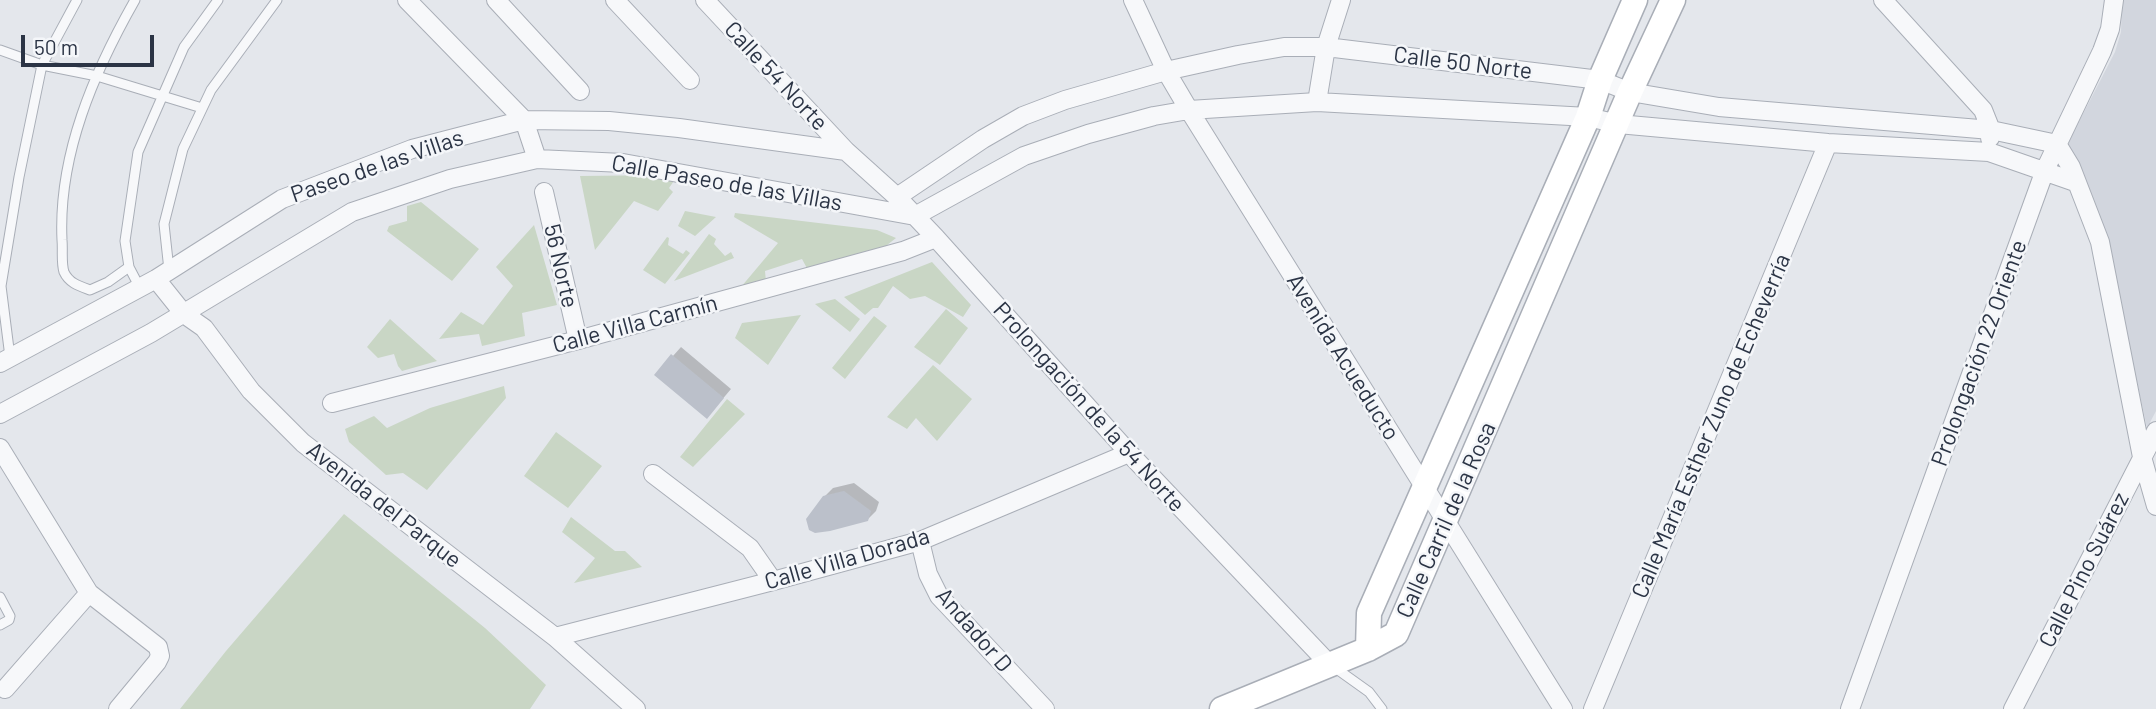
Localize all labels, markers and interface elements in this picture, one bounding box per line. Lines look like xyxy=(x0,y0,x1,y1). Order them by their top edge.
street label: Calle 54 Norte xyxy=(718,16,834,136)
scale bar xyxy=(24,21,158,65)
text: 50 m xyxy=(34,34,78,59)
street label: Calle 50 Norte xyxy=(1392,41,1534,85)
street label: Paseo de las Villas xyxy=(287,124,467,208)
street label: Calle Paseo de las Villas xyxy=(610,149,844,217)
street label: 56 Norte xyxy=(538,221,584,311)
street label: Prolongación 22 Oriente xyxy=(1925,236,2033,470)
street label: Calle María Esther Zuno de Echeverría xyxy=(1626,250,1796,602)
street label: Avenida Acueducto xyxy=(1281,269,1405,445)
street label: Calle Villa Carmín xyxy=(550,289,720,359)
street label: Prolongación de la 54 Norte xyxy=(987,296,1191,518)
street label: Calle Carril de la Rosa xyxy=(1390,418,1502,622)
street label: Avenida del Parque xyxy=(301,436,467,574)
street label: Calle Pino Suárez xyxy=(2033,488,2135,652)
street label: Calle Villa Dorada xyxy=(761,522,933,596)
street label: Andador D xyxy=(930,582,1018,678)

